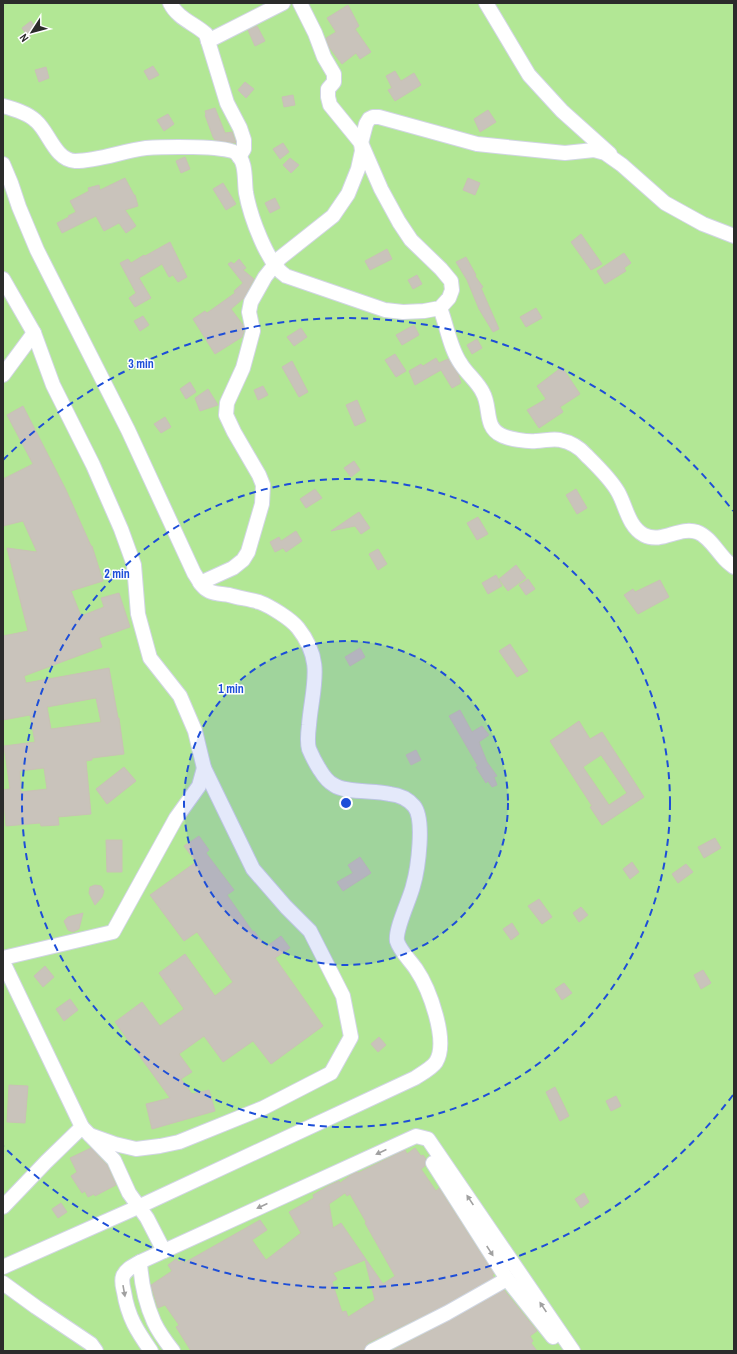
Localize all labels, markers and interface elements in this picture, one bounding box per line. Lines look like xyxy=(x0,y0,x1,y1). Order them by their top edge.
north arrow xyxy=(12,12,52,52)
text: N xyxy=(16,31,31,45)
text: 3 min xyxy=(128,356,154,372)
text: 2 min xyxy=(104,566,130,582)
text: 1 min xyxy=(218,681,244,697)
centre of rings xyxy=(339,796,353,810)
one-way arrow xyxy=(375,1149,386,1155)
one-way arrow xyxy=(466,1194,473,1206)
one-way arrow xyxy=(257,1203,268,1209)
one-way arrow xyxy=(486,1246,494,1257)
one-way arrow xyxy=(121,1285,127,1297)
one-way arrow xyxy=(539,1302,547,1312)

